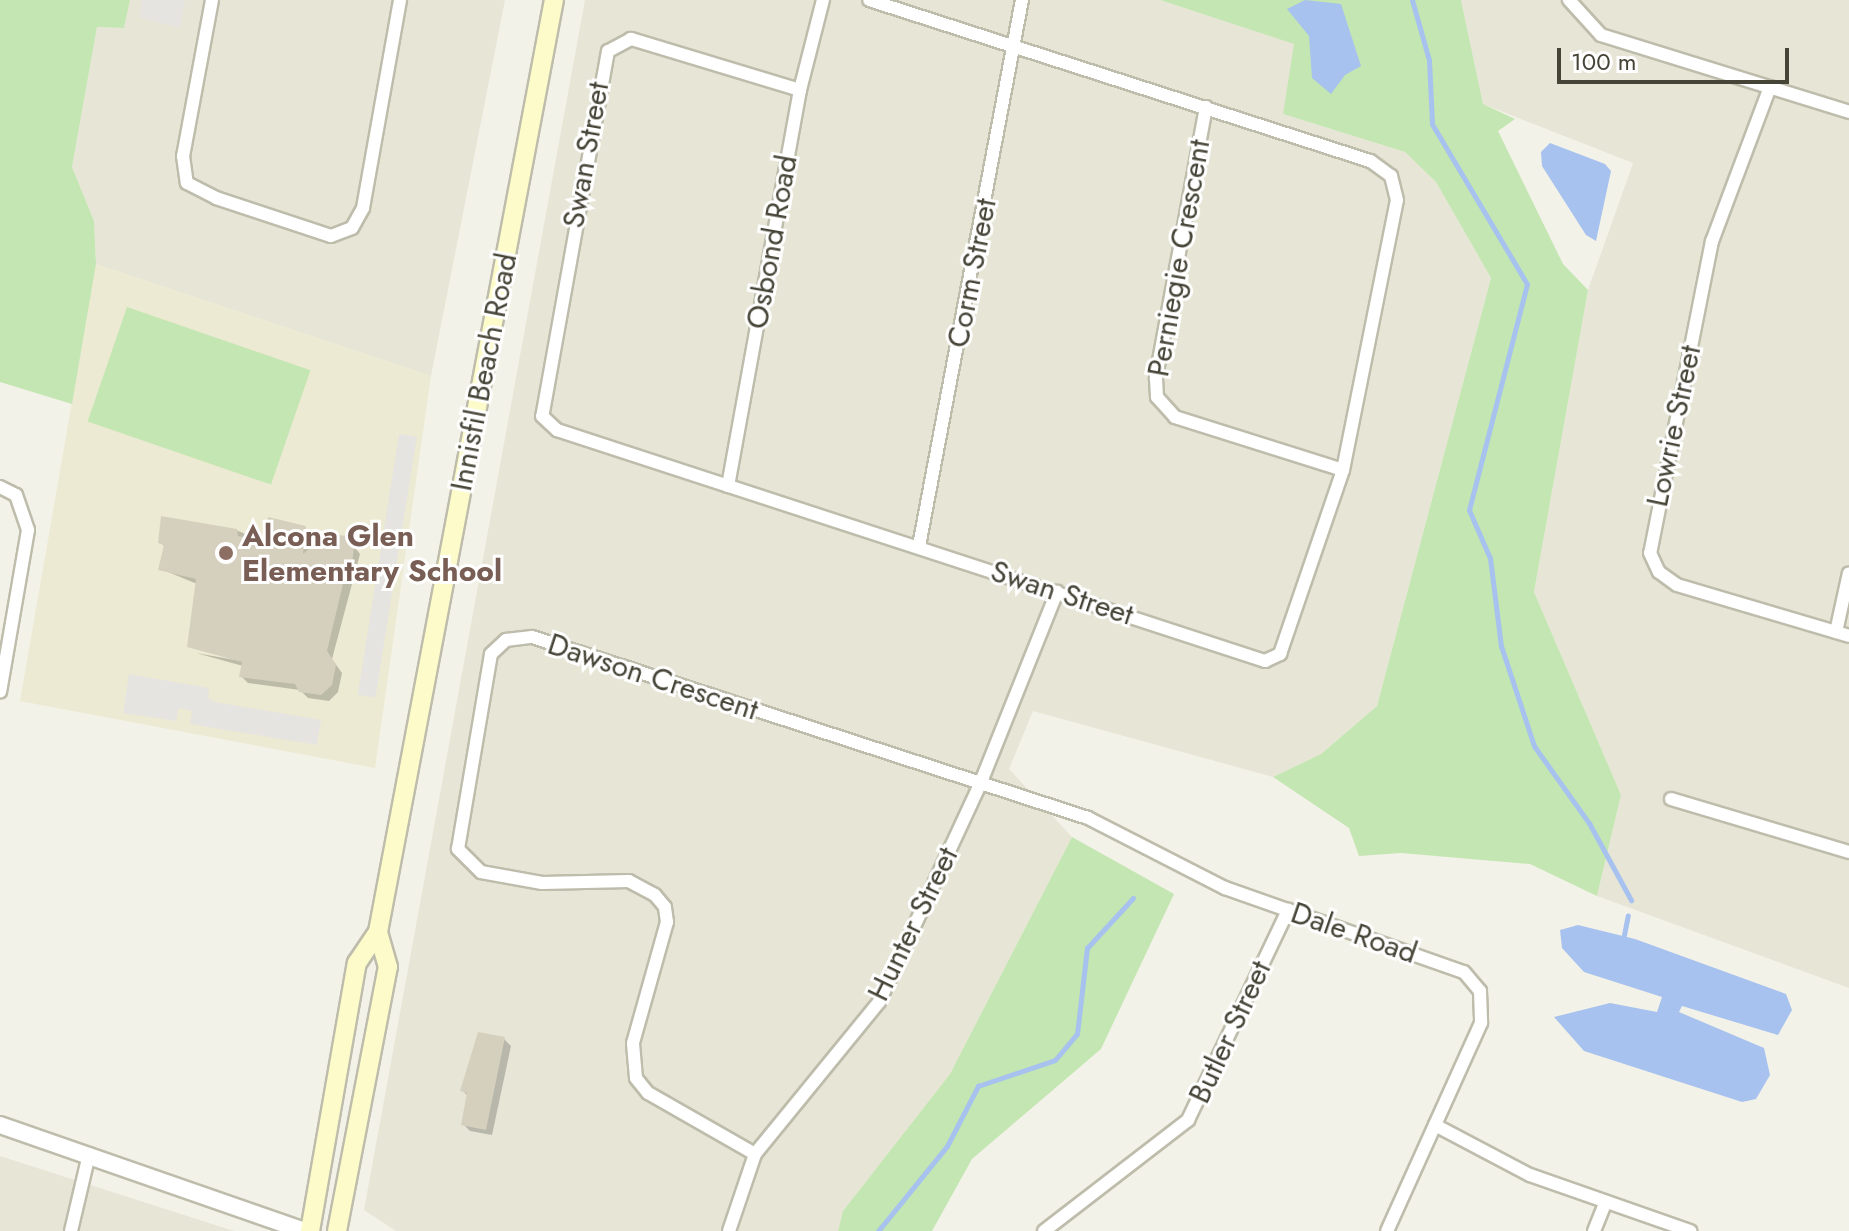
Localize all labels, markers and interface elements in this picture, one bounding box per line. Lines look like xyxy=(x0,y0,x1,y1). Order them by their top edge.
scale bar xyxy=(1561,32,1793,82)
text: 100 m xyxy=(1571,44,1637,79)
street label: Swan Street xyxy=(555,79,617,231)
street label: Perniegie Crescent xyxy=(1140,137,1218,379)
street label: Osbond Road xyxy=(739,152,805,332)
street label: Corm Street xyxy=(940,195,1004,351)
street label: Innisfil Beach Road xyxy=(443,250,525,494)
street label: Lowrie Street xyxy=(1639,342,1709,510)
place label: Alcona Glen Elementary School xyxy=(242,518,502,588)
marker: Alcona Glen Elementary School xyxy=(217,544,235,562)
street label: Swan Street xyxy=(986,553,1138,633)
street label: Dawson Crescent xyxy=(543,626,763,728)
street label: Hunter Street xyxy=(860,841,966,1007)
street label: Dale Road xyxy=(1286,895,1422,971)
street label: Butler Street xyxy=(1181,955,1279,1109)

